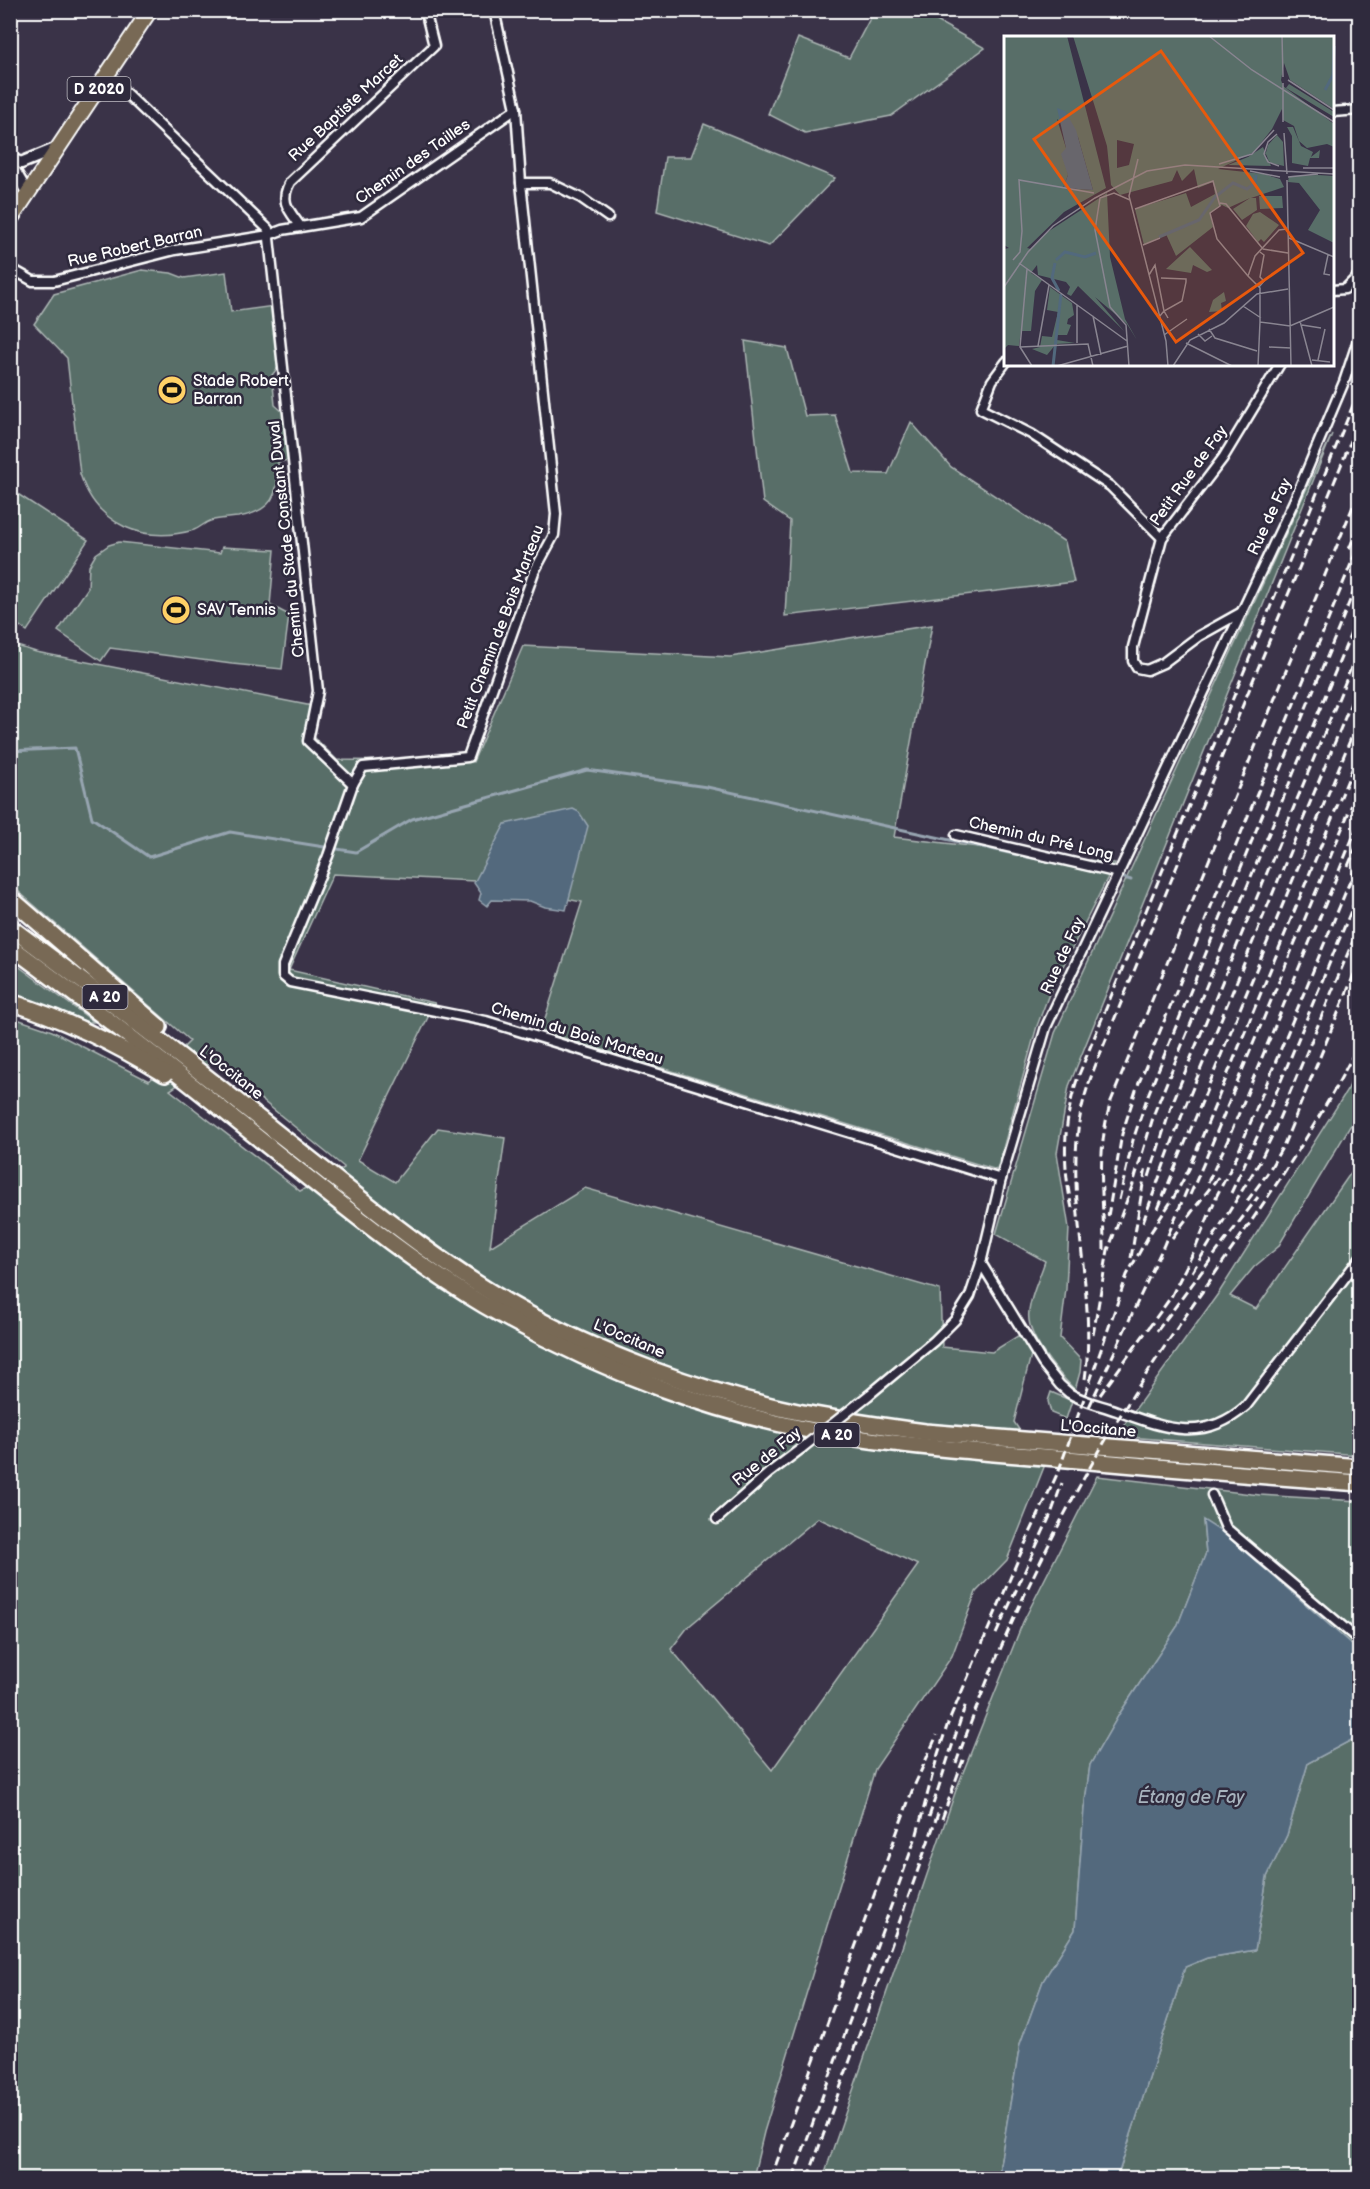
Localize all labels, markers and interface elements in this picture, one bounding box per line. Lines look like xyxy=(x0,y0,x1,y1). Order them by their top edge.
inset map xyxy=(1004,36,1334,366)
street label: Rue Baptiste Marcet xyxy=(285,50,407,166)
road number: D 2020 xyxy=(68,77,130,101)
street label: Chemin des Tailles xyxy=(352,115,474,209)
street label: Rue Robert Barran xyxy=(66,222,204,272)
place label: Stade Robert Barran xyxy=(193,372,289,409)
sports icon: Stade Robert Barran xyxy=(156,374,188,406)
street label: Chemin du Stade Constant Duval xyxy=(265,420,309,658)
street label: Petit Rue de Fay xyxy=(1146,422,1232,530)
street label: Rue de Fay xyxy=(1244,475,1296,558)
street label: Petit Chemin de Bois Marteau xyxy=(453,523,549,731)
sports icon: SAV Tennis xyxy=(160,594,192,626)
place label: SAV Tennis xyxy=(197,601,276,620)
street label: Chemin du Pré Long xyxy=(967,813,1115,865)
street label: Rue de Fay xyxy=(1037,914,1089,997)
road number: A 20 xyxy=(82,985,128,1009)
street label: Chemin du Bois Marteau xyxy=(489,999,665,1069)
street label: L'Occitane xyxy=(195,1042,267,1104)
street label: L'Occitane xyxy=(590,1315,668,1363)
street label: L'Occitane xyxy=(1059,1416,1137,1442)
street label: Rue de Fay xyxy=(729,1423,806,1490)
road number: A 20 xyxy=(814,1423,860,1447)
water label: Étang de Fay xyxy=(1138,1785,1245,1808)

